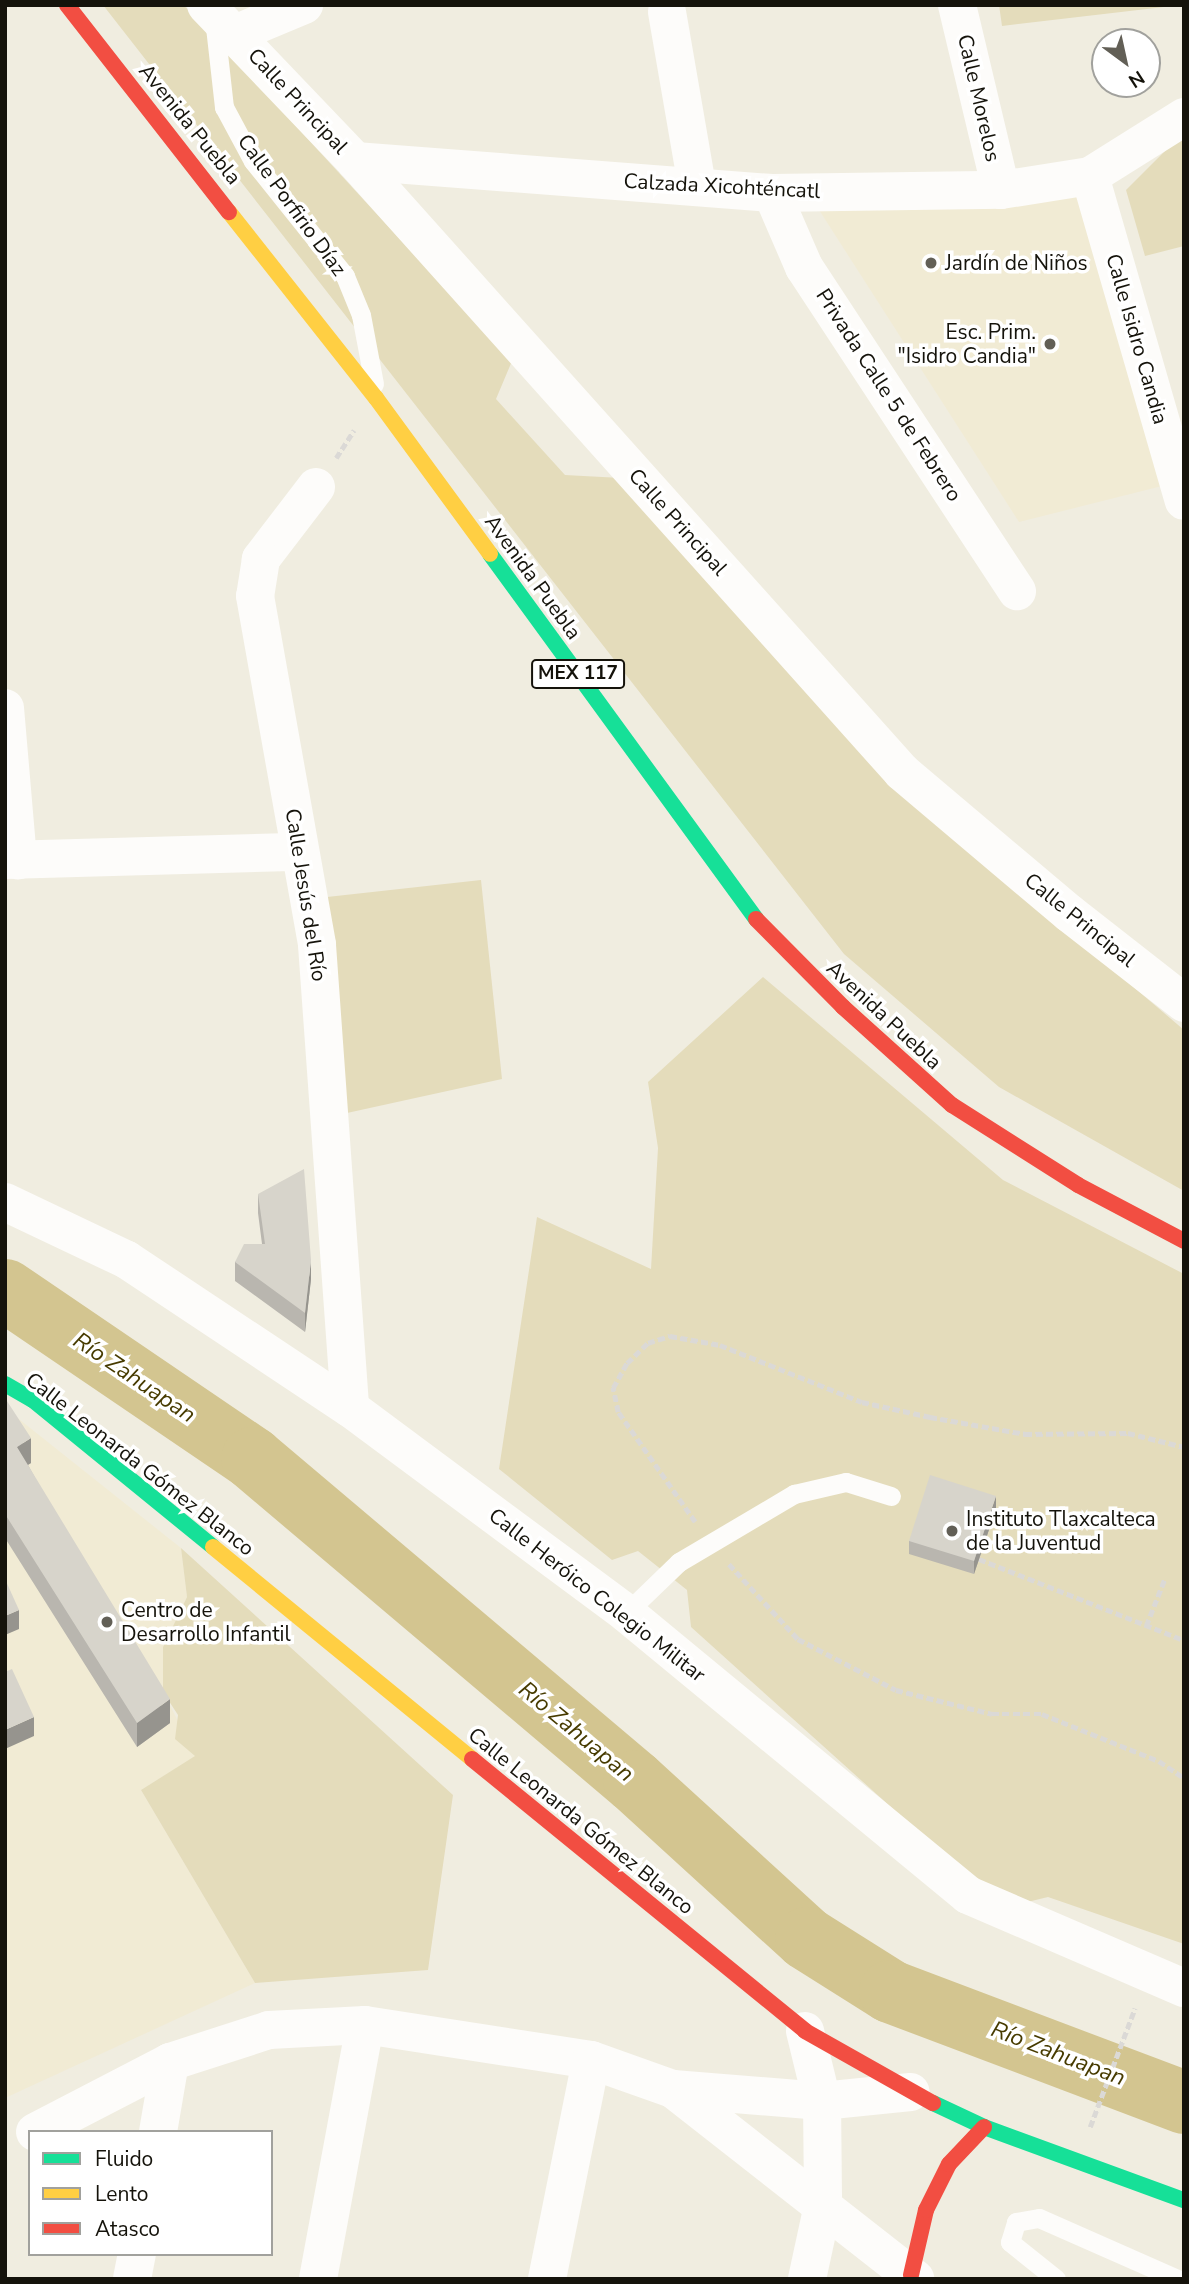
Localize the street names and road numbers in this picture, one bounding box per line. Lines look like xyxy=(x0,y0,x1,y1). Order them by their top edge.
street label: Calle Morelos xyxy=(952,32,1006,164)
street label: Calle Principal xyxy=(243,43,353,159)
street label: Avenida Puebla xyxy=(134,59,246,189)
street label: Calle Porfirio Díaz xyxy=(232,129,352,281)
street label: Calzada Xicohténcatl xyxy=(623,168,821,204)
street label: Calle Isidro Candia xyxy=(1101,251,1173,427)
street label: Privada Calle 5 de Febrero xyxy=(811,284,967,506)
street label: Calle Principal xyxy=(623,463,733,581)
street label: Avenida Puebla xyxy=(479,510,587,644)
road number: MEX 117 xyxy=(531,659,625,690)
street label: Calle Jesús del Río xyxy=(280,807,332,983)
street label: Calle Principal xyxy=(1019,868,1141,972)
street label: Avenida Puebla xyxy=(821,955,947,1075)
street label: Calle Leonarda Gómez Blanco xyxy=(21,1367,259,1561)
street label: Calle Heróico Colegio Militar xyxy=(484,1503,710,1687)
street label: Calle Leonarda Gómez Blanco xyxy=(463,1722,699,1920)

